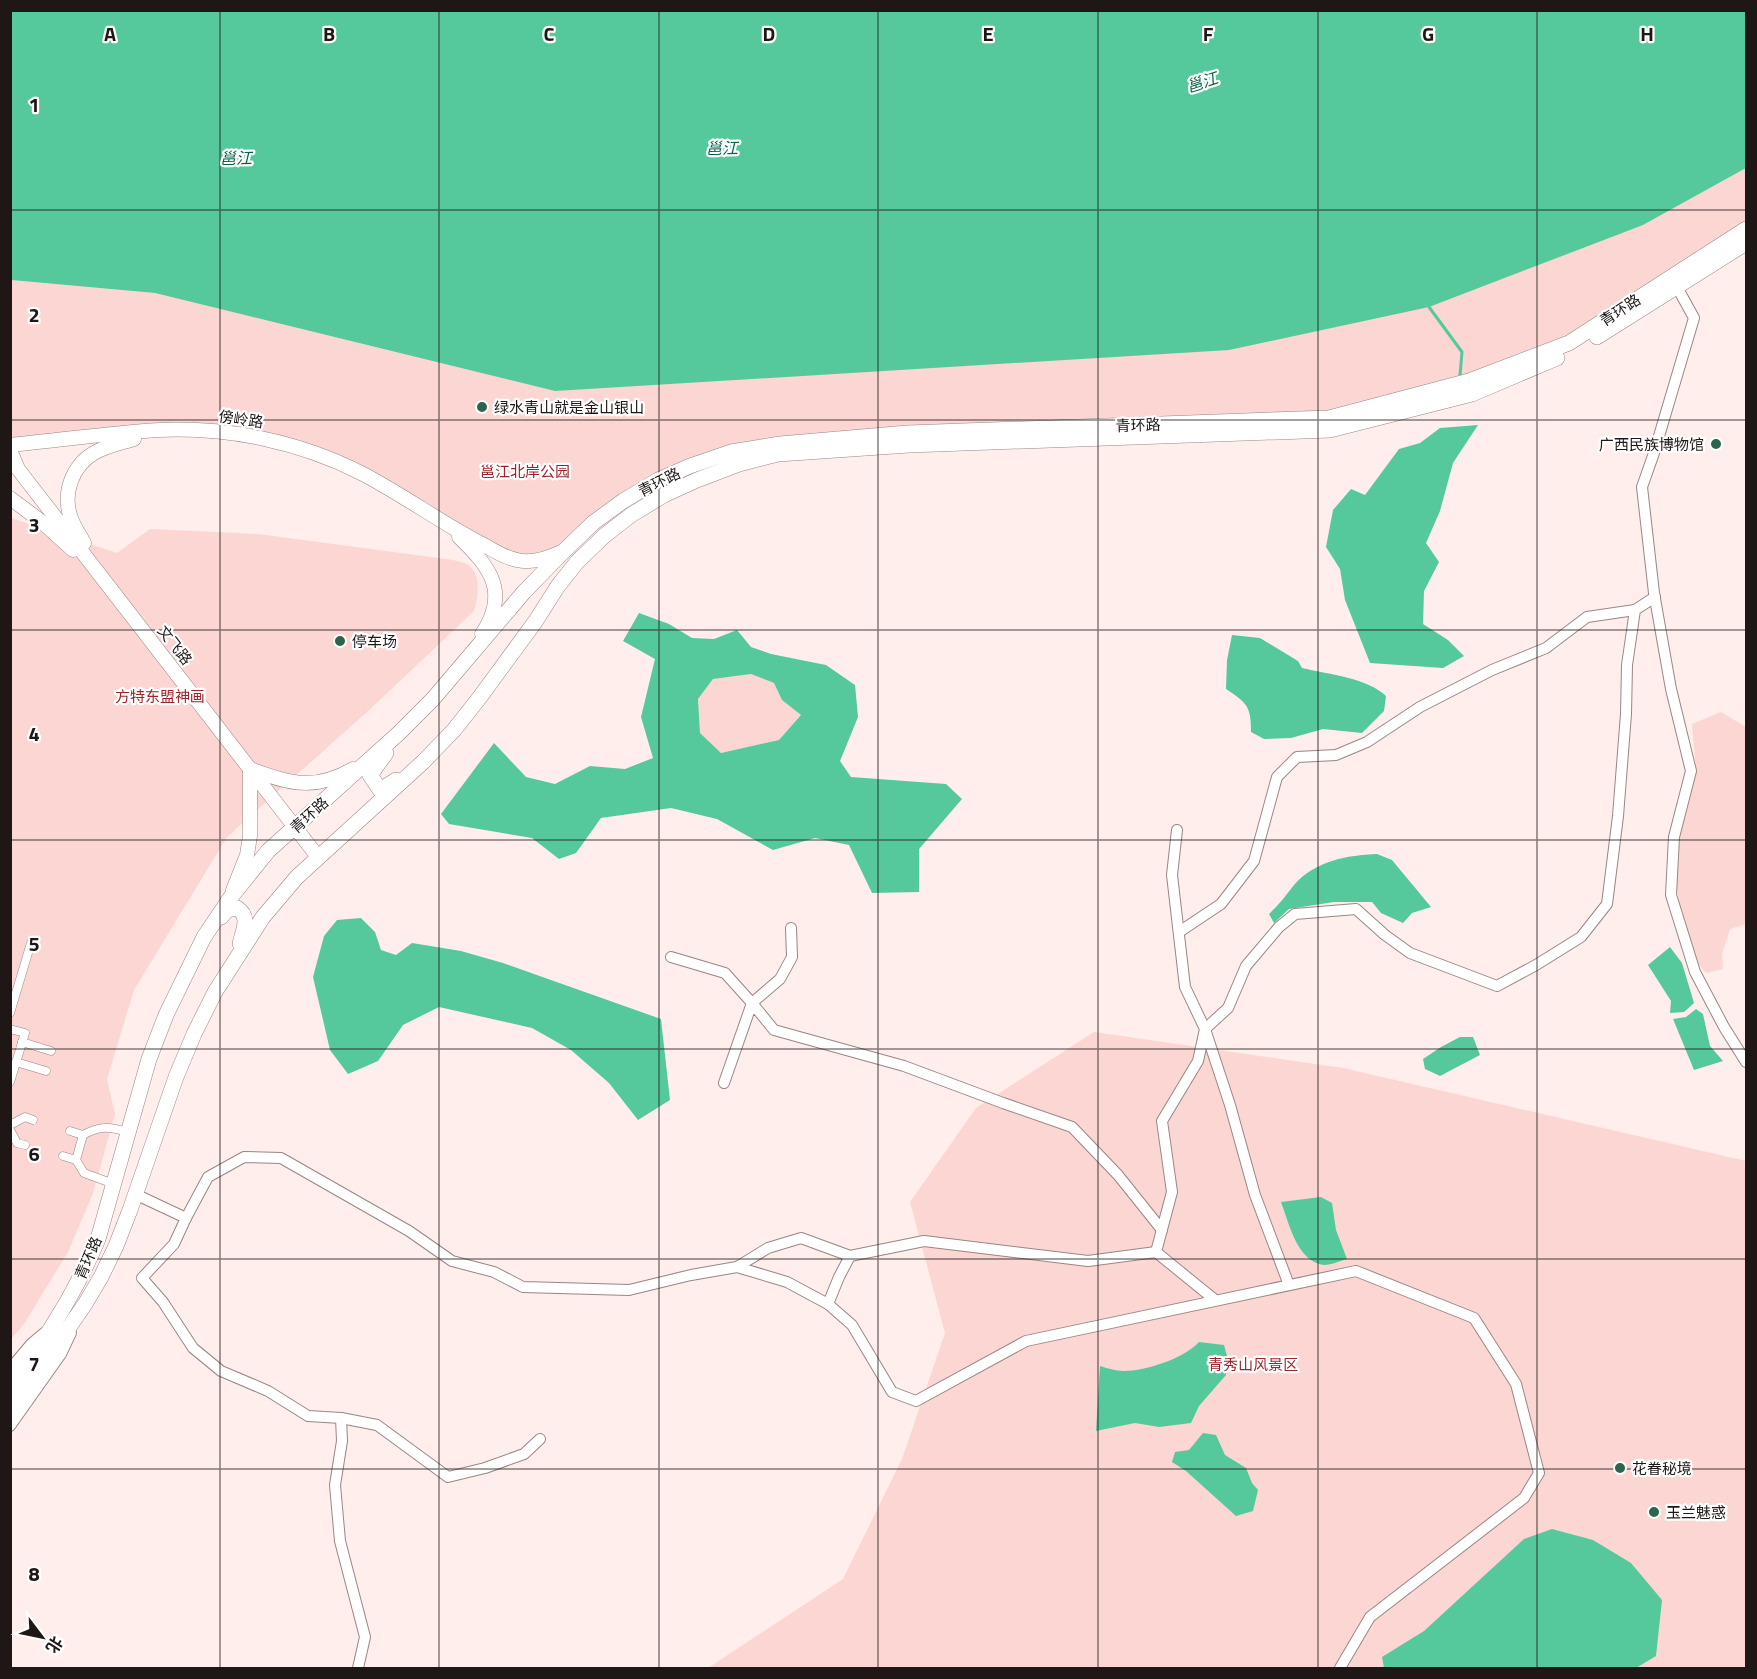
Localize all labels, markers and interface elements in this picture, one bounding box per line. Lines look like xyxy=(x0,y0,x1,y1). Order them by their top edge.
text: A xyxy=(104,18,116,49)
text: B xyxy=(323,18,335,49)
text: C xyxy=(544,18,555,49)
text: D xyxy=(763,18,775,49)
text: E xyxy=(982,18,994,49)
text: F xyxy=(1203,18,1214,49)
text: G xyxy=(1422,18,1434,49)
text: H xyxy=(1640,18,1654,49)
water label: 邕江 xyxy=(1183,65,1223,98)
text: 1 xyxy=(28,89,40,120)
water label: 邕江 xyxy=(706,136,740,160)
water label: 邕江 xyxy=(220,146,254,170)
street label: 青环路 xyxy=(1595,288,1645,332)
text: 2 xyxy=(28,299,40,330)
place label: 绿水青山就是金山银山 xyxy=(494,396,644,419)
marker: 绿水青山就是金山银山 xyxy=(475,400,489,414)
street label: 傍岭路 xyxy=(217,404,265,434)
street label: 青环路 xyxy=(1115,413,1161,437)
place label: 广西民族博物馆 xyxy=(1599,433,1704,456)
marker: 广西民族博物馆 xyxy=(1709,437,1723,451)
park label: 邕江北岸公园 xyxy=(480,460,570,483)
street label: 青环路 xyxy=(634,462,684,502)
text: 3 xyxy=(28,509,40,540)
street label: 文飞路 xyxy=(152,620,198,670)
place label: 停车场 xyxy=(352,630,397,653)
marker: 停车场 xyxy=(333,634,347,648)
park label: 方特东盟神画 xyxy=(115,685,205,708)
text: 4 xyxy=(28,718,40,749)
street label: 青环路 xyxy=(285,791,333,839)
text: 5 xyxy=(28,928,40,959)
text: 6 xyxy=(28,1138,40,1169)
street label: 青环路 xyxy=(69,1233,107,1283)
text: 7 xyxy=(28,1348,40,1379)
park label: 青秀山风景区 xyxy=(1208,1353,1298,1376)
place label: 花眷秘境 xyxy=(1632,1457,1692,1480)
marker: 花眷秘境 xyxy=(1613,1461,1627,1475)
place label: 玉兰魅惑 xyxy=(1666,1501,1726,1524)
marker: 玉兰魅惑 xyxy=(1647,1505,1661,1519)
text: 8 xyxy=(28,1558,40,1589)
north arrow xyxy=(12,1607,72,1667)
text: 北 xyxy=(40,1632,69,1658)

